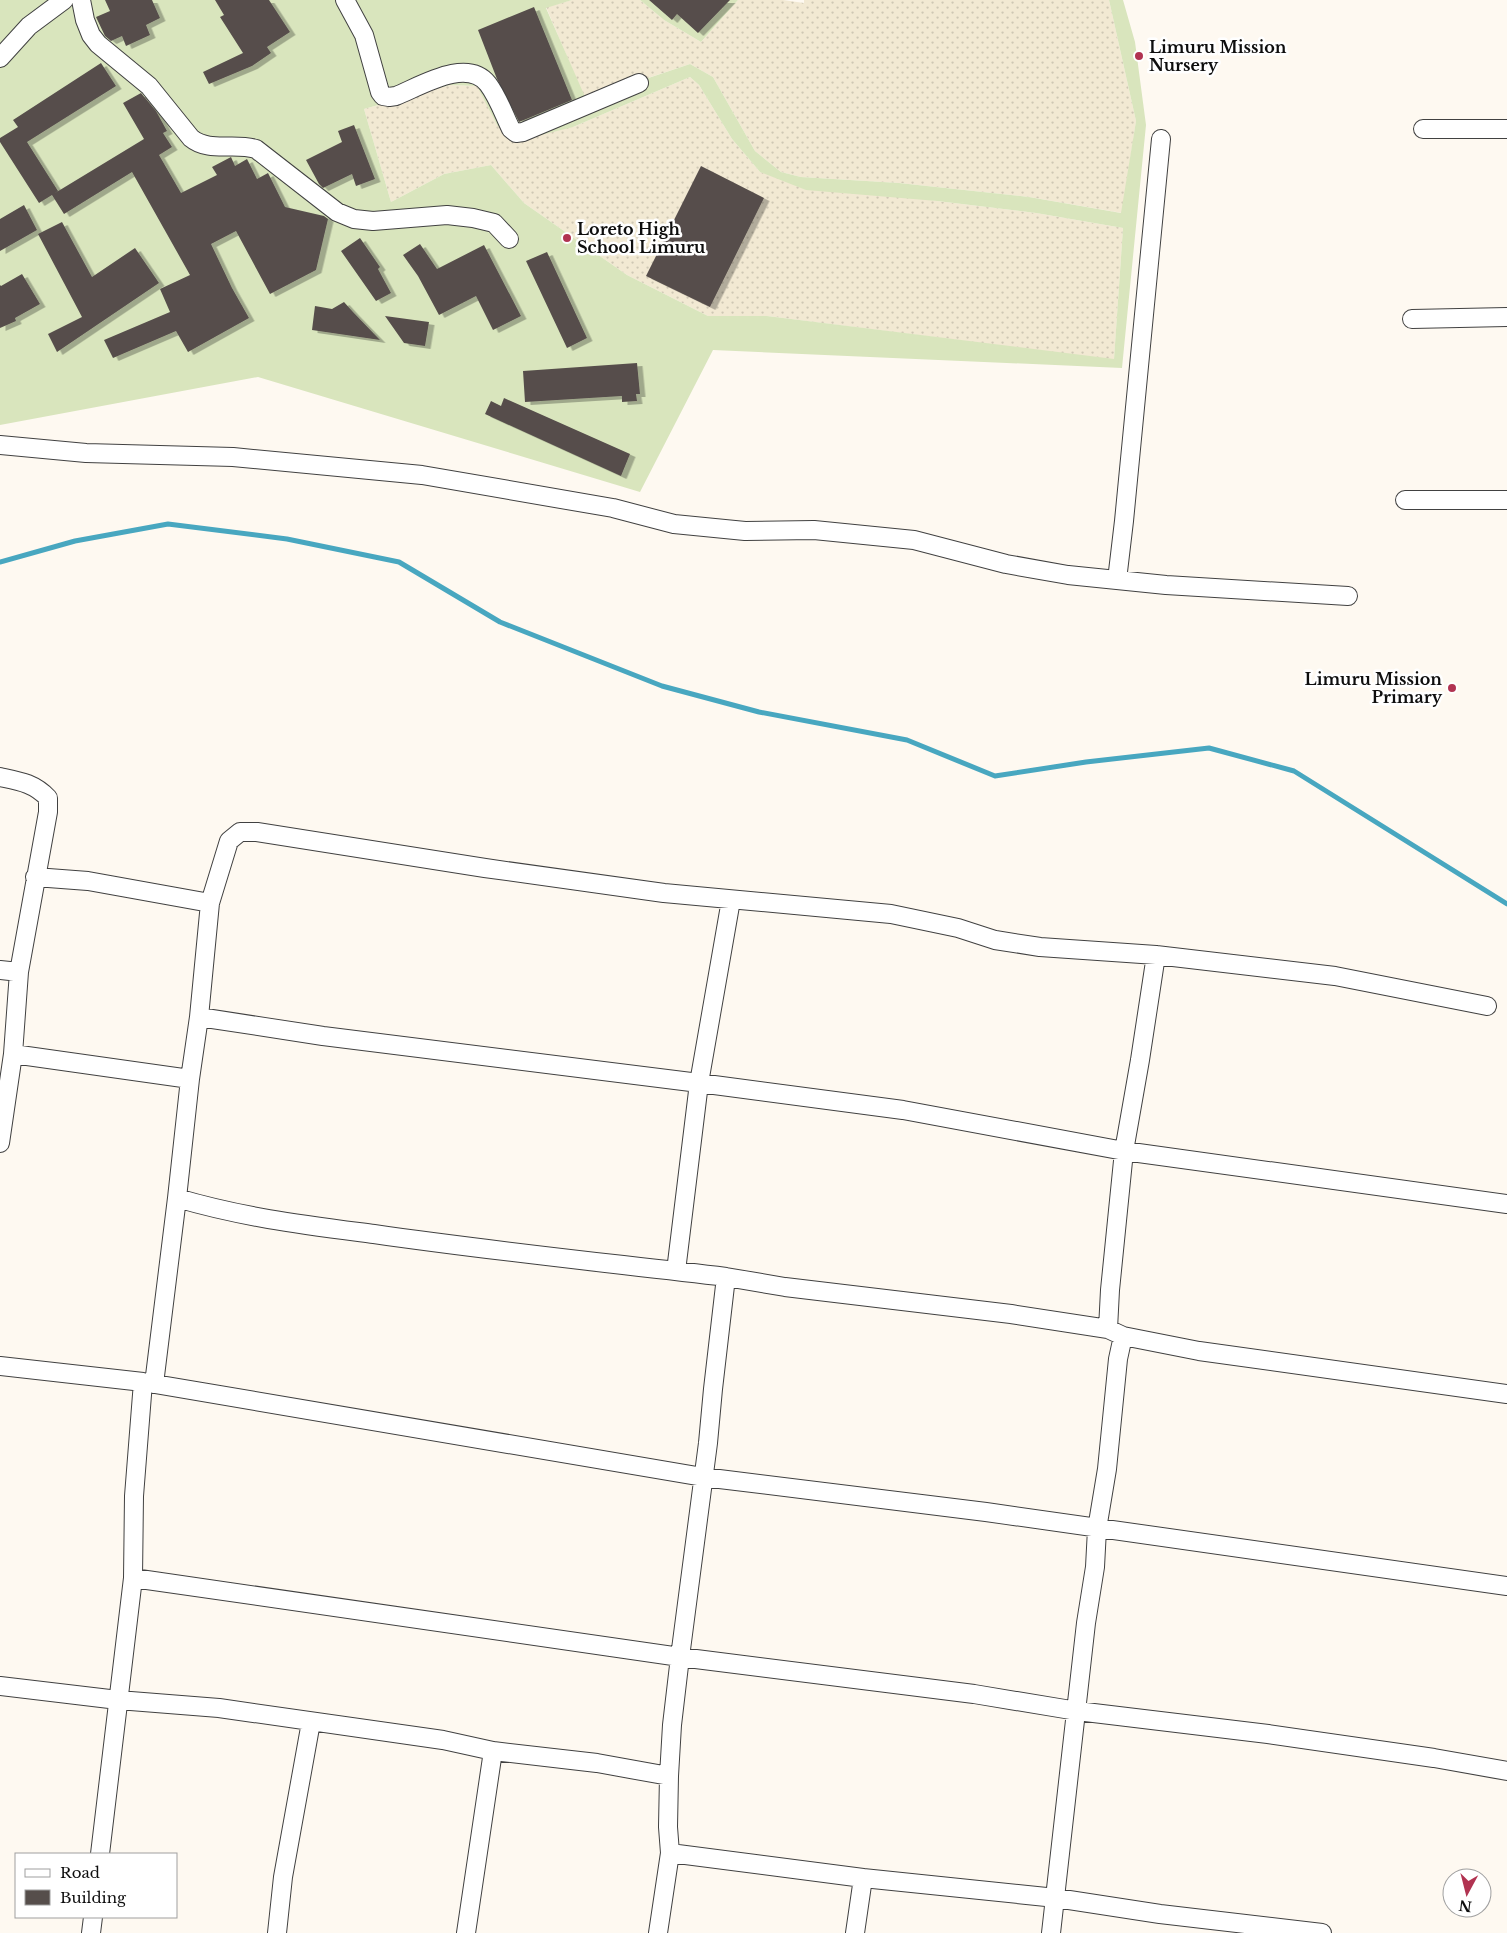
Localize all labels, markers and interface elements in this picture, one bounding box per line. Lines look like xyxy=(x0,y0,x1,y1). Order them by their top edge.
place label: Limuru Mission Nursery xyxy=(1149,37,1287,75)
marker: Limuru Mission Nursery xyxy=(1133,50,1145,62)
place label: Loreto High School Limuru xyxy=(577,219,706,257)
marker: Loreto High School Limuru xyxy=(561,232,573,244)
place label: Limuru Mission Primary xyxy=(1305,669,1443,707)
marker: Limuru Mission Primary xyxy=(1446,682,1458,694)
legend xyxy=(15,1853,178,1918)
text: Road xyxy=(60,1863,100,1882)
north arrow xyxy=(1442,1868,1492,1918)
text: Building xyxy=(60,1888,127,1907)
text: N xyxy=(1458,1896,1473,1916)

